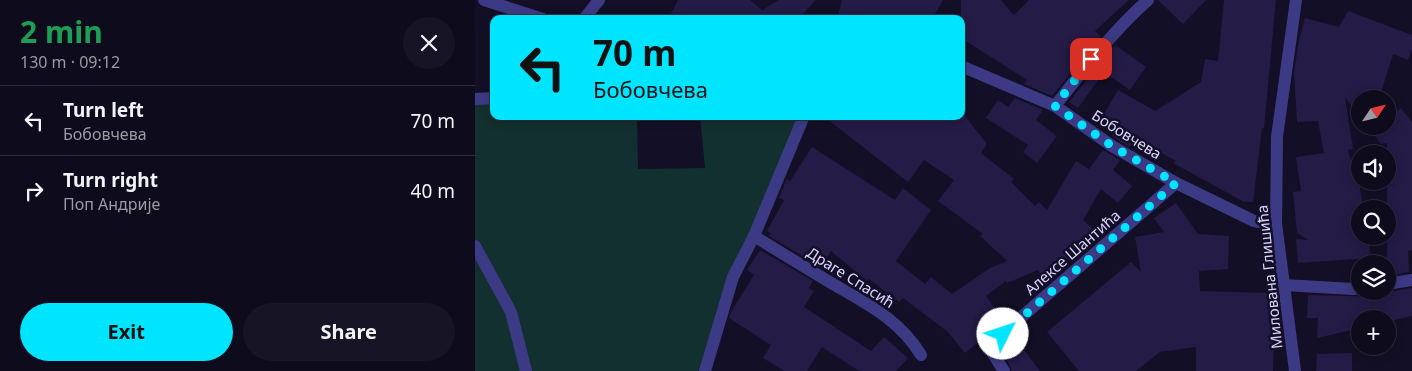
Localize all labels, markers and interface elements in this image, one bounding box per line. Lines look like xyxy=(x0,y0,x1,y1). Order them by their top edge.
text: 2 min xyxy=(20,11,103,52)
button: close xyxy=(403,17,455,69)
text: 70 m xyxy=(593,29,676,76)
icon: left xyxy=(510,35,575,100)
pin xyxy=(1070,38,1112,80)
icon: arrive xyxy=(1077,45,1105,73)
text: 130 m · 09:12 xyxy=(20,51,120,73)
text: Бобовчева xyxy=(593,74,708,104)
north arrow xyxy=(1351,90,1396,135)
map controls xyxy=(1351,90,1396,355)
text: Turn left xyxy=(63,97,144,123)
street label: Бобовчева xyxy=(1088,105,1166,163)
icon: left xyxy=(20,107,48,135)
text: 70 m xyxy=(411,108,455,134)
text: Бобовчева xyxy=(63,123,147,145)
button: sound xyxy=(1351,145,1396,190)
text: Turn right xyxy=(63,167,158,193)
icon: right xyxy=(20,177,48,205)
text: 40 m xyxy=(411,178,455,204)
text: Поп Андрије xyxy=(63,193,160,215)
button: search xyxy=(1351,200,1396,245)
street label: Милована Глишића xyxy=(1252,204,1286,350)
street label: Алексе Шантића xyxy=(1020,205,1124,299)
street label: Драге Спасић xyxy=(803,242,899,312)
button: layers xyxy=(1351,255,1396,300)
button: Exit xyxy=(20,303,233,361)
button: Share xyxy=(243,303,455,361)
position arrow xyxy=(976,307,1028,359)
button: + xyxy=(1351,310,1396,355)

